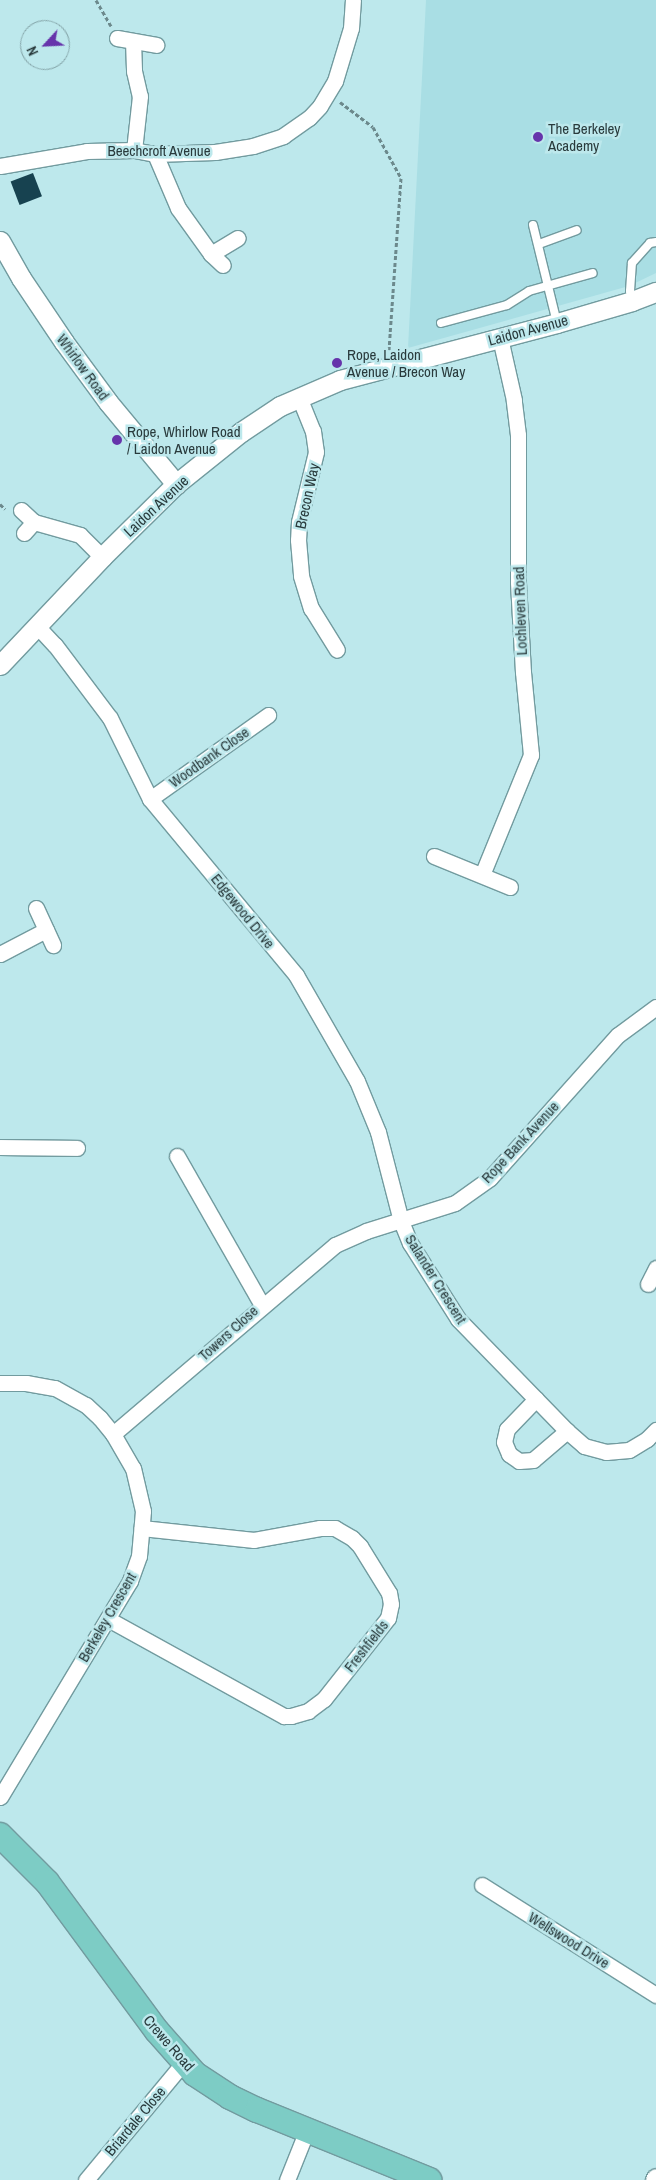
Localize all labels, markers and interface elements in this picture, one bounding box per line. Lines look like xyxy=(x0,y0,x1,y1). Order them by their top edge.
north arrow xyxy=(20,20,70,70)
text: N xyxy=(22,43,42,58)
place label: The Berkeley Academy xyxy=(548,119,620,154)
marker: The Berkeley Academy xyxy=(532,131,544,143)
street label: Beechcroft Avenue xyxy=(107,142,211,160)
street label: Laidon Avenue xyxy=(486,311,570,349)
street label: Whirlow Road xyxy=(53,330,113,404)
place label: Rope, Laidon Avenue / Brecon Way xyxy=(347,345,465,380)
marker: Rope, Laidon Avenue / Brecon Way xyxy=(331,357,343,369)
place label: Rope, Whirlow Road / Laidon Avenue xyxy=(127,422,240,457)
marker: Rope, Whirlow Road / Laidon Avenue xyxy=(111,434,123,446)
street label: Brecon Way xyxy=(291,462,323,530)
street label: Laidon Avenue xyxy=(120,471,192,541)
street label: Lochleven Road xyxy=(509,566,531,656)
street label: Woodbank Close xyxy=(166,723,252,791)
street label: Edgewood Drive xyxy=(207,870,279,952)
street label: Rope Bank Avenue xyxy=(477,1097,563,1187)
street label: Salander Crescent xyxy=(401,1231,471,1327)
street label: Towers Close xyxy=(195,1302,261,1364)
street label: Berkeley Crescent xyxy=(74,1569,140,1665)
street label: Freshfields xyxy=(340,1616,392,1676)
street label: Wellswood Drive xyxy=(525,1908,613,1972)
street label: Crewe Road xyxy=(140,2011,198,2075)
street label: Briardale Close xyxy=(101,2083,169,2159)

